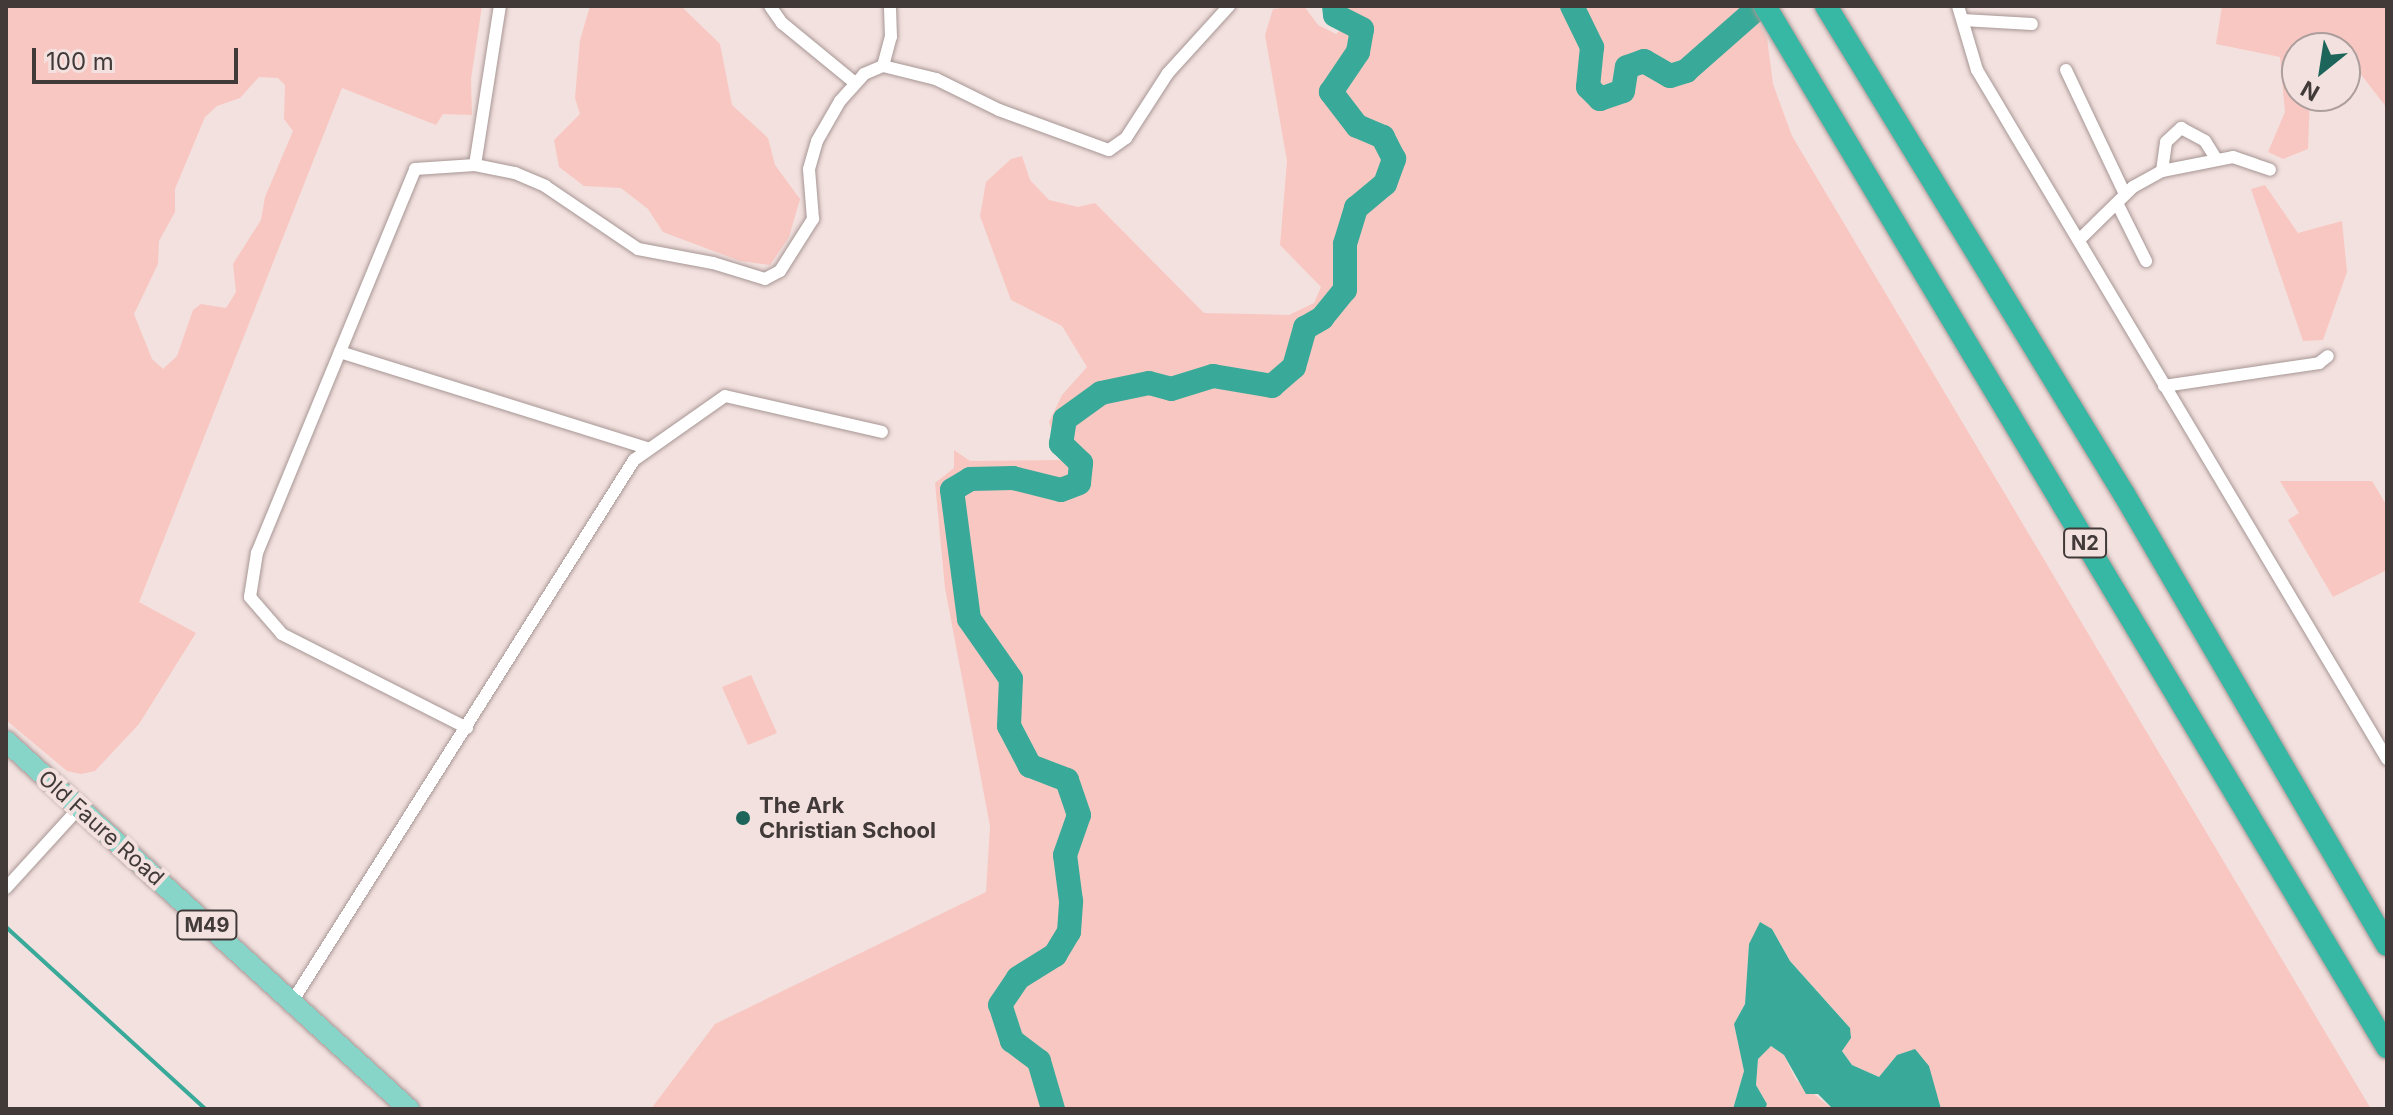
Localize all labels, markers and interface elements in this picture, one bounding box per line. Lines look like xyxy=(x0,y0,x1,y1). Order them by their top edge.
scale bar xyxy=(36,32,242,82)
north arrow xyxy=(2281,32,2361,112)
text: 100 m xyxy=(46,47,114,76)
text: N xyxy=(2296,76,2324,107)
road number: N2 xyxy=(2063,527,2107,559)
street label: Old Faure Road xyxy=(33,765,169,891)
place label: The Ark Christian School xyxy=(759,792,936,844)
marker: The Ark Christian School xyxy=(734,809,752,827)
road number: M49 xyxy=(175,909,239,941)

